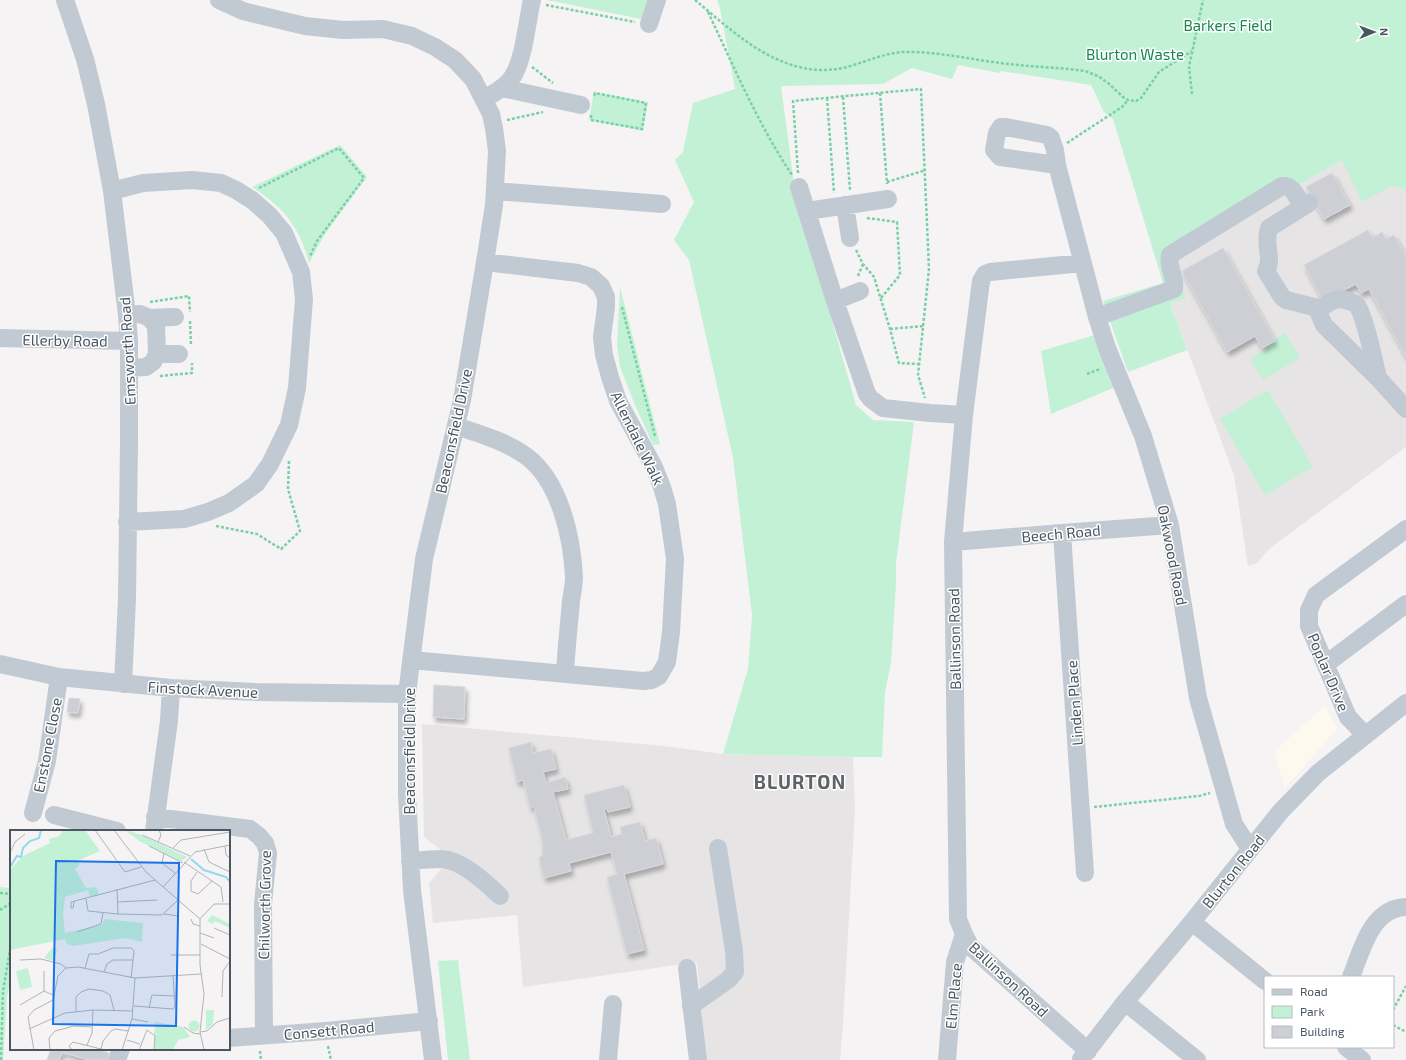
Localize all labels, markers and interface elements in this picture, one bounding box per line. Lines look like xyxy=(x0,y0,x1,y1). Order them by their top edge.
north arrow xyxy=(1354,12,1394,52)
park label: Barkers Field xyxy=(1184,16,1272,34)
text: N xyxy=(1378,28,1391,36)
park label: Blurton Waste xyxy=(1086,45,1184,63)
street label: Emsworth Road xyxy=(115,296,139,406)
street label: Ellerby Road xyxy=(22,330,108,350)
street label: Beaconsfield Drive xyxy=(431,367,475,495)
street label: Allendale Walk xyxy=(608,388,669,488)
street label: Oakwood Road xyxy=(1154,503,1192,607)
street label: Beech Road xyxy=(1021,521,1101,545)
street label: Ballinson Road xyxy=(944,588,964,690)
street label: Poplar Drive xyxy=(1304,630,1354,714)
street label: Linden Place xyxy=(1062,660,1086,746)
street label: Finstock Avenue xyxy=(147,677,259,701)
street label: Beaconsfield Drive xyxy=(400,688,418,814)
street label: Enstone Close xyxy=(29,696,65,794)
district label: BLURTON xyxy=(754,770,846,793)
inset map xyxy=(10,830,230,1050)
street label: Blurton Road xyxy=(1198,831,1268,911)
street label: Chilworth Grove xyxy=(254,850,274,960)
street label: Ballinson Road xyxy=(966,938,1052,1020)
street label: Elm Place xyxy=(941,962,965,1030)
legend xyxy=(1264,976,1394,1048)
text: Road xyxy=(1300,984,1328,998)
text: Park xyxy=(1300,1004,1325,1018)
street label: Consett Road xyxy=(283,1017,375,1043)
text: Building xyxy=(1300,1024,1345,1038)

